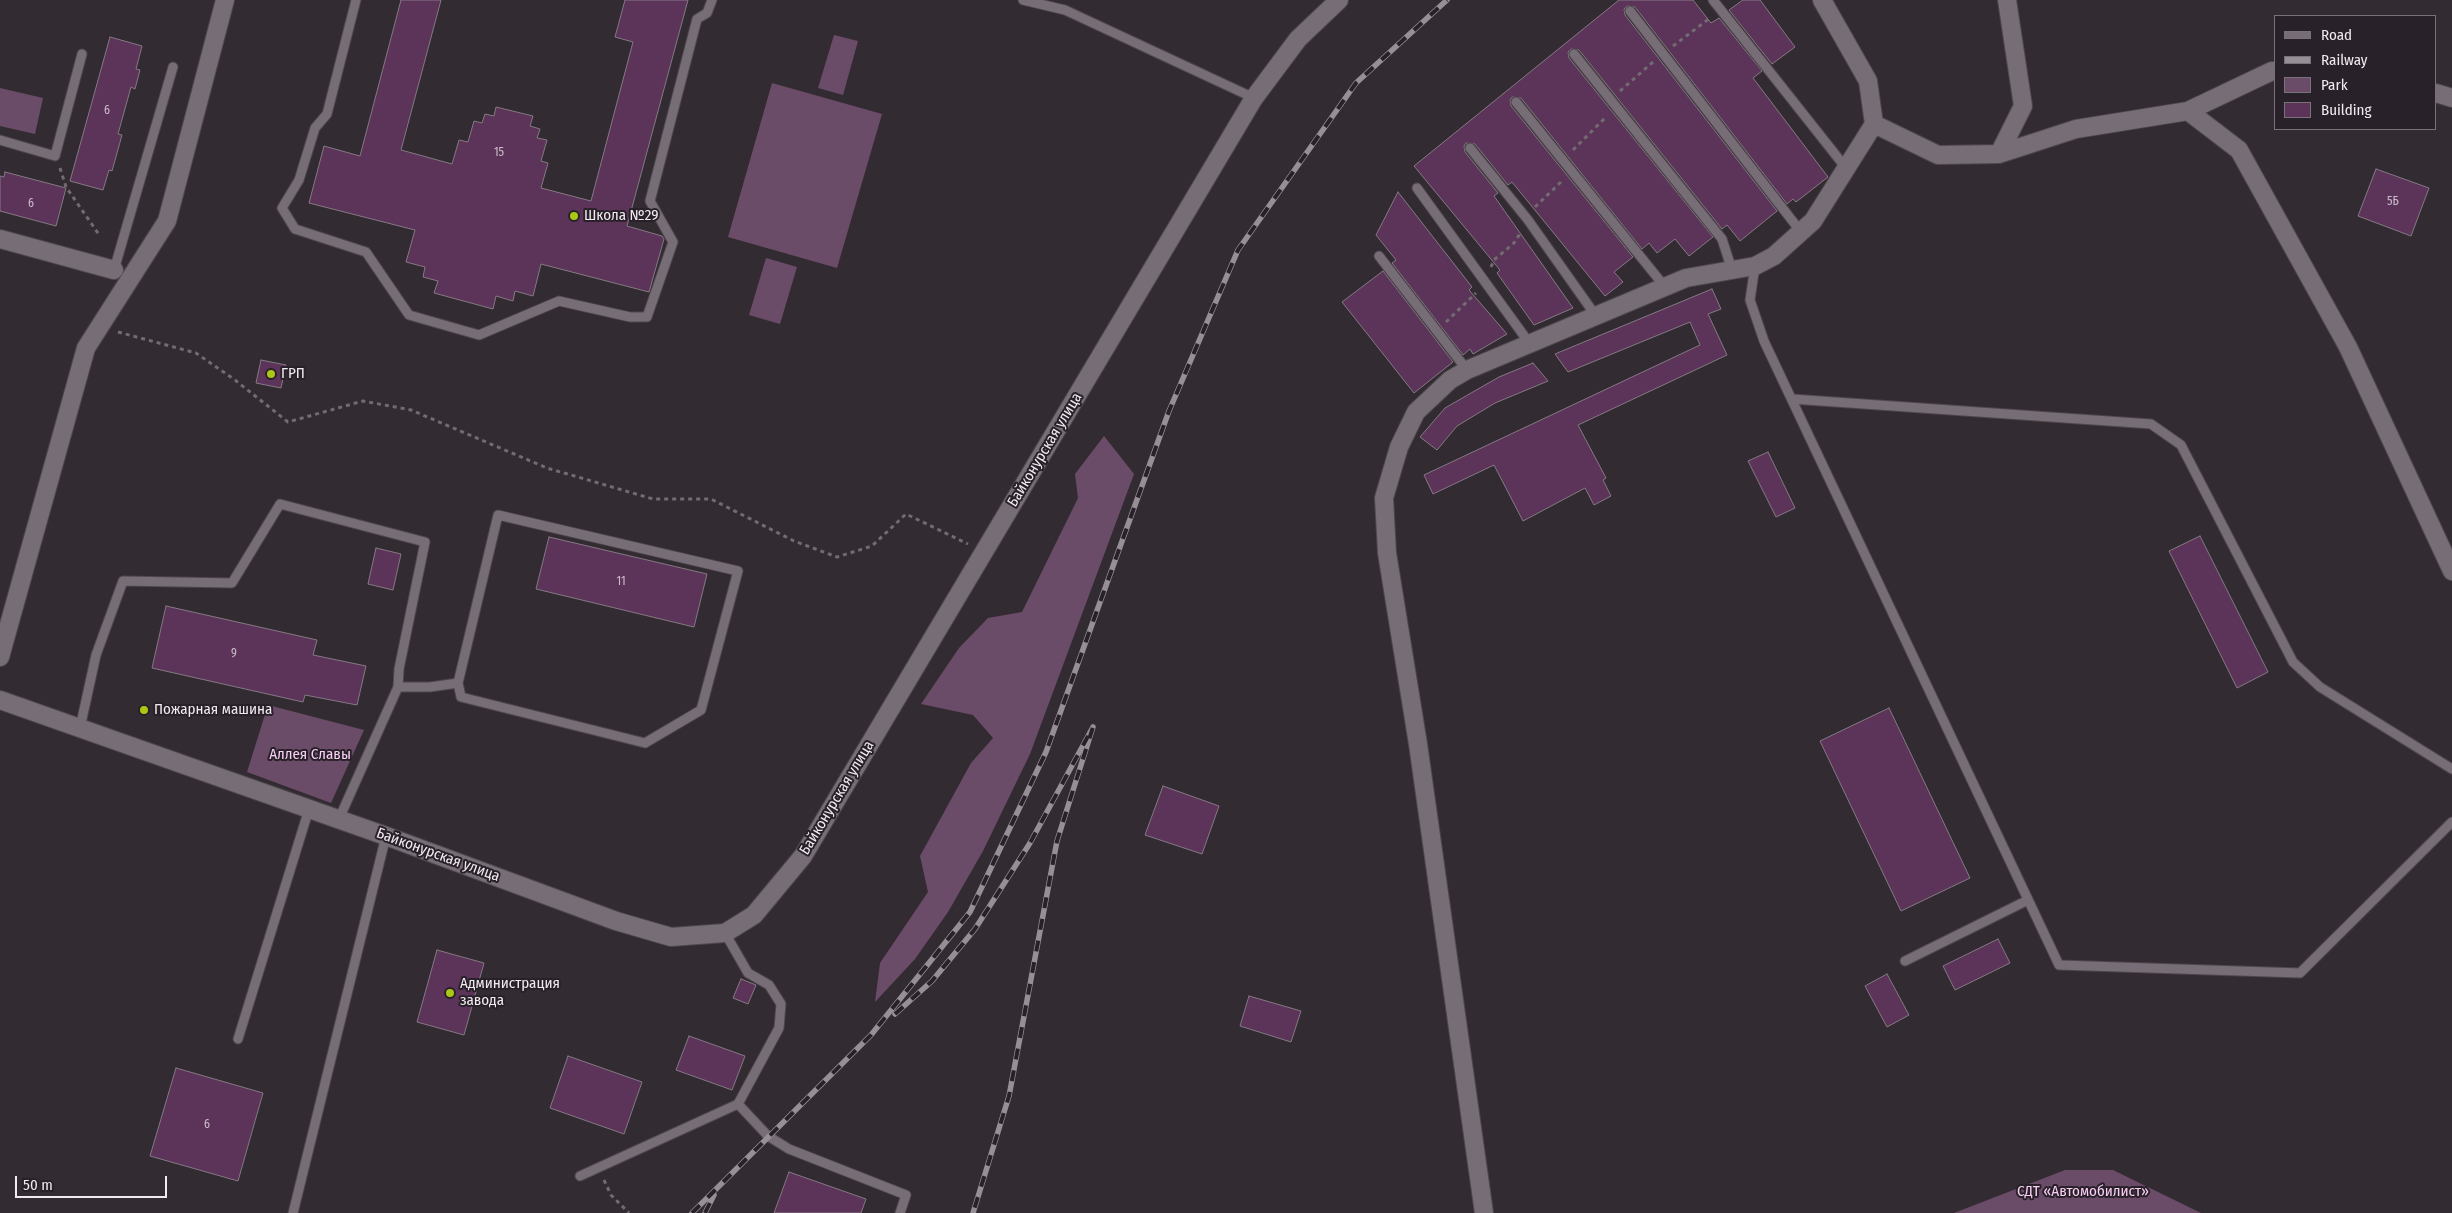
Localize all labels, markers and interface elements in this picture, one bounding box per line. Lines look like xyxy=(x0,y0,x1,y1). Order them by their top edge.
legend xyxy=(2274,15,2437,130)
text: Road xyxy=(2321,26,2352,44)
text: Railway xyxy=(2321,51,2368,69)
text: Park xyxy=(2321,76,2348,94)
text: Building xyxy=(2321,101,2372,119)
house number: 6 xyxy=(104,104,110,118)
house number: 15 xyxy=(494,146,504,160)
house number: 5Б xyxy=(2387,195,2399,209)
house number: 6 xyxy=(28,197,34,211)
place label: Школа №29 xyxy=(584,207,658,225)
marker: Школа №29 xyxy=(568,210,580,222)
place label: ГРП xyxy=(281,365,305,383)
marker: ГРП xyxy=(265,368,277,380)
street label: Байконурская улица xyxy=(1004,390,1086,510)
house number: 11 xyxy=(616,575,626,589)
house number: 9 xyxy=(231,647,237,661)
place label: Пожарная машина xyxy=(154,701,272,719)
marker: Пожарная машина xyxy=(138,704,150,716)
street label: Байконурская улица xyxy=(796,738,878,858)
park label: Аллея Славы xyxy=(269,746,351,764)
street label: Байконурская улица xyxy=(374,824,502,886)
place label: Администрация завода xyxy=(460,975,560,1010)
marker: Администрация завода xyxy=(444,987,456,999)
house number: 6 xyxy=(204,1118,210,1132)
scale bar xyxy=(18,1166,170,1198)
text: 50 m xyxy=(23,1176,53,1194)
park label: СДТ «Автомобилист» xyxy=(2017,1183,2149,1201)

